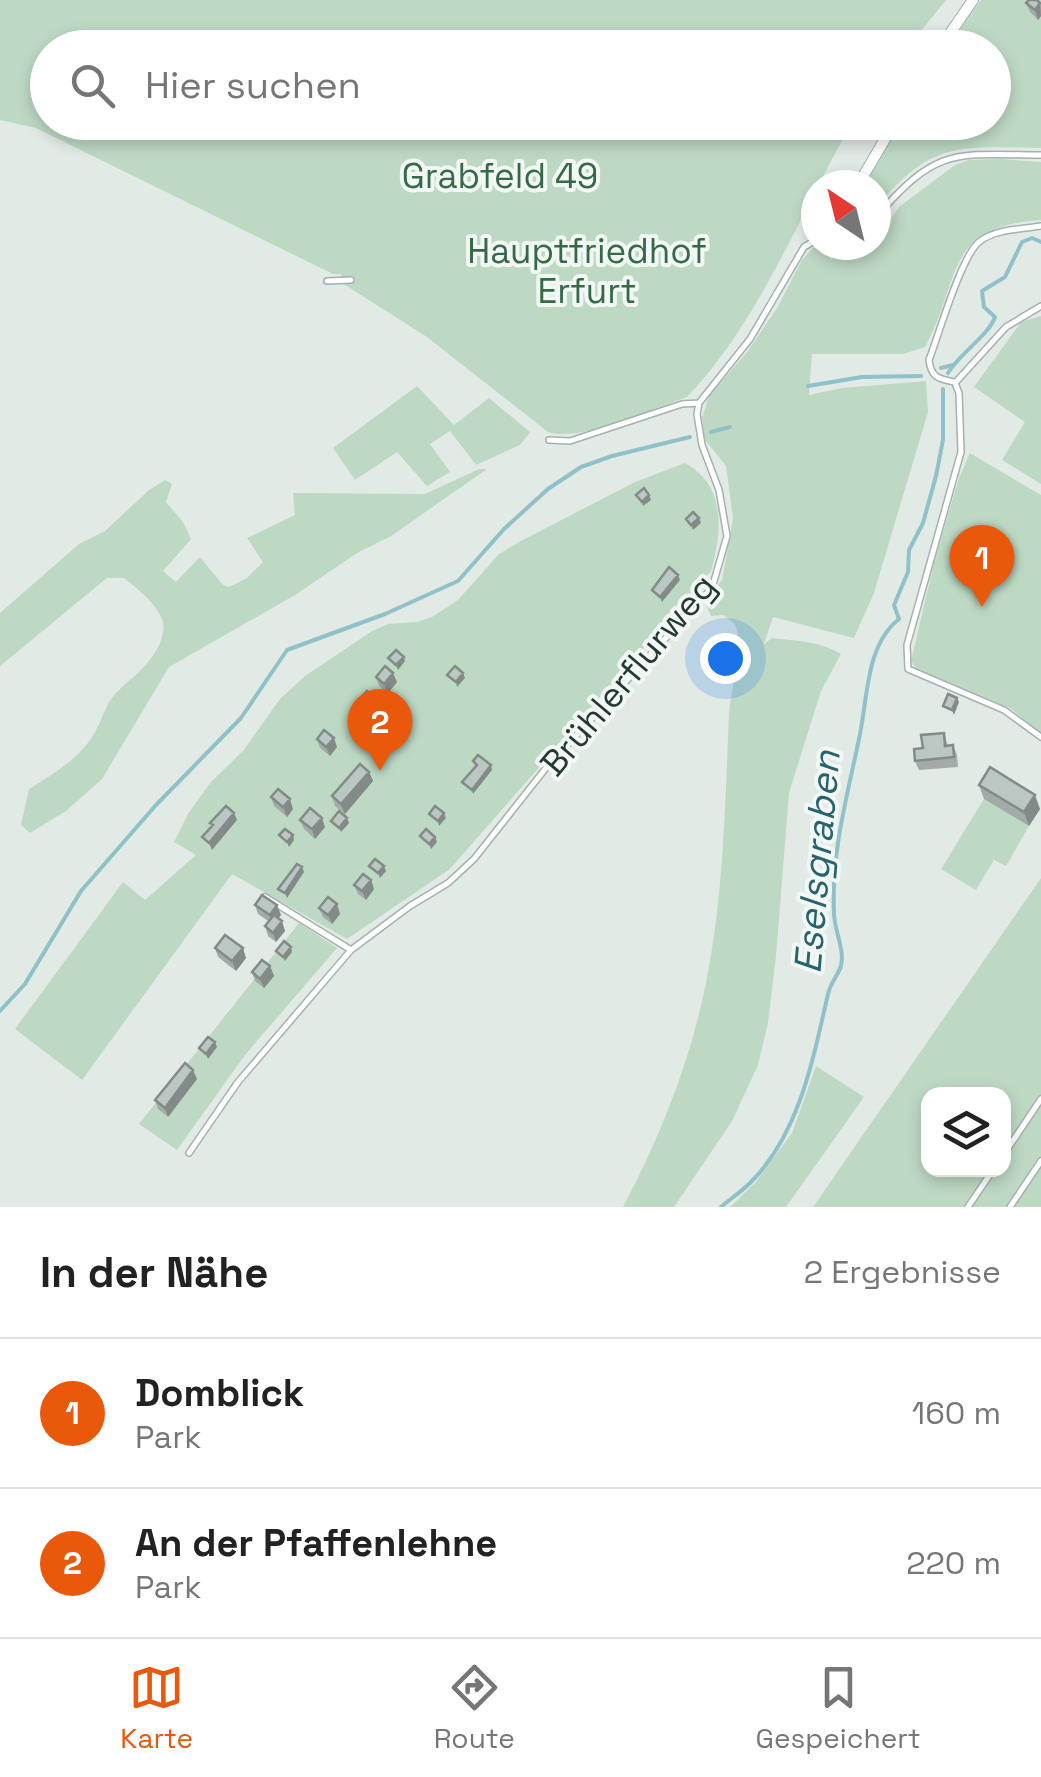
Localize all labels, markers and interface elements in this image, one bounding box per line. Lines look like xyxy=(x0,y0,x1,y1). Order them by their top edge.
search box xyxy=(30,30,1011,140)
icon: search xyxy=(65,58,120,113)
text: Hier suchen xyxy=(145,61,361,109)
park label: Grabfeld 49 xyxy=(402,154,598,198)
north arrow xyxy=(801,170,891,260)
park label: Hauptfriedhof Erfurt xyxy=(467,229,707,313)
pin: 1 xyxy=(950,524,1014,607)
street label: Brühlerflurweg xyxy=(531,565,725,785)
your location xyxy=(700,633,751,684)
pin: 2 xyxy=(348,688,412,771)
water label: Eselsgraben xyxy=(783,748,851,975)
map controls xyxy=(921,1087,1011,1177)
button: layers xyxy=(921,1087,1011,1177)
text: In der Nähe xyxy=(40,1246,268,1299)
text: 2 Ergebnisse xyxy=(804,1252,1001,1292)
text: Domblick xyxy=(135,1369,304,1417)
text: 1 xyxy=(65,1393,80,1433)
text: 160 m xyxy=(912,1393,1001,1433)
text: Park xyxy=(135,1417,202,1457)
text: An der Pfaffenlehne xyxy=(135,1519,497,1567)
text: 2 xyxy=(63,1543,82,1583)
text: 220 m xyxy=(906,1543,1001,1583)
text: Park xyxy=(135,1567,202,1607)
tab: Karte xyxy=(120,1660,193,1756)
tab: Route xyxy=(434,1660,515,1756)
tab: Gespeichert xyxy=(755,1660,921,1756)

